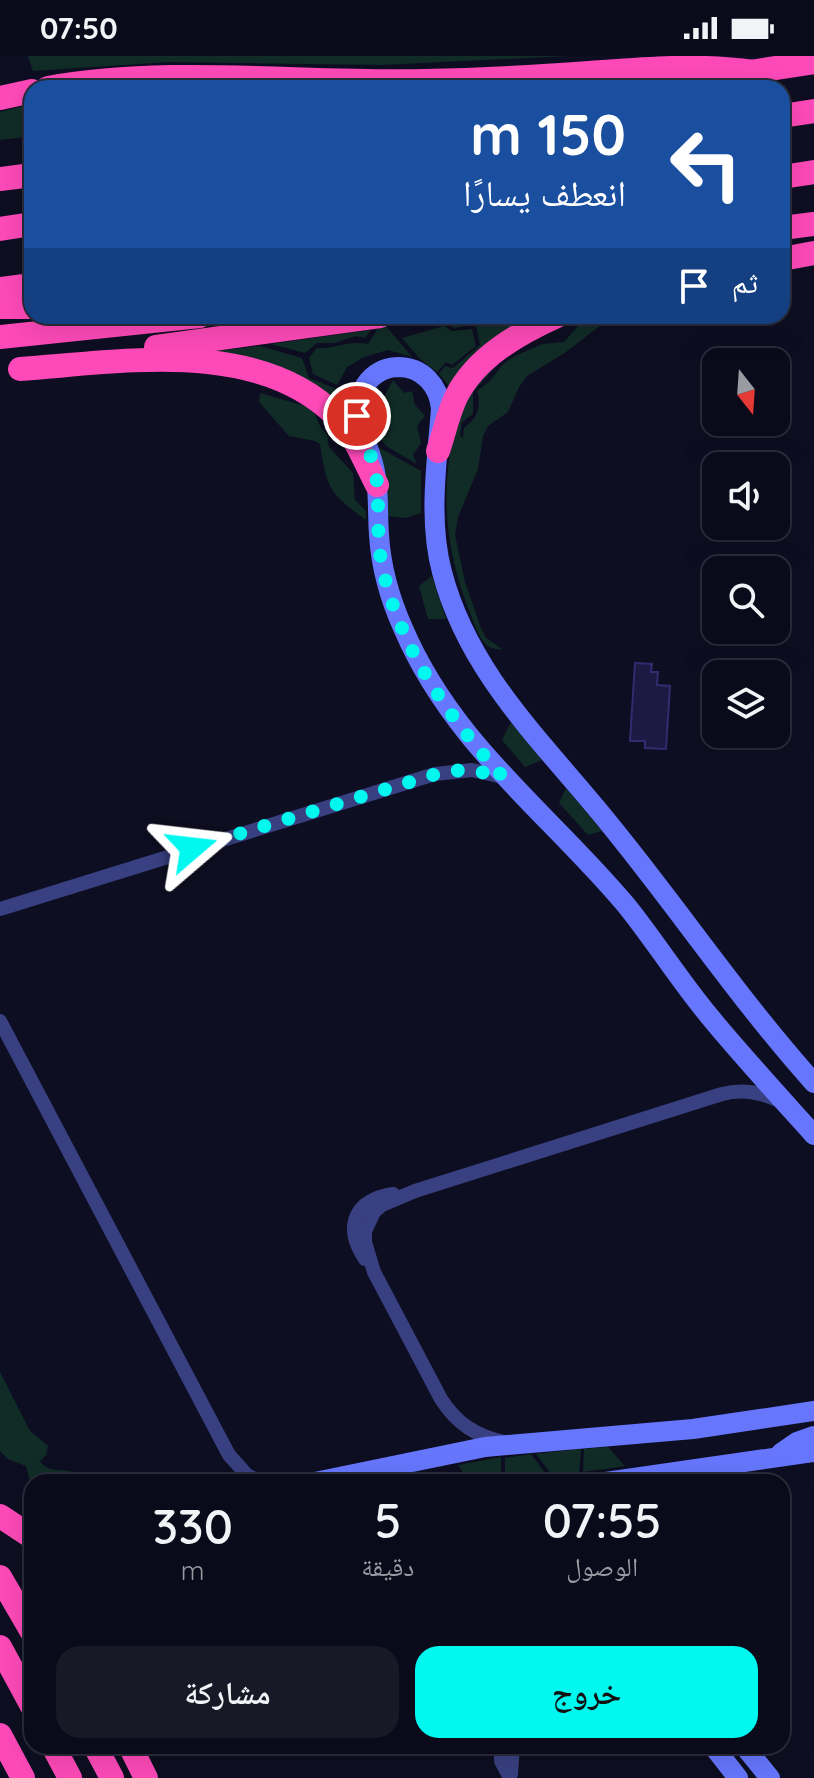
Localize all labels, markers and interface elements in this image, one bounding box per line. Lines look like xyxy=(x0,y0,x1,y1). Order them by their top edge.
text: 07:50 xyxy=(40,9,118,47)
text: 150 m xyxy=(470,99,626,169)
icon: left xyxy=(654,112,758,216)
text: انعطف يسارًا xyxy=(463,170,626,215)
text: ثم xyxy=(732,263,758,301)
icon: arrive xyxy=(672,264,716,308)
north arrow xyxy=(702,348,790,436)
map controls xyxy=(702,348,790,748)
pin xyxy=(323,382,391,450)
icon: arrive xyxy=(335,394,379,438)
button: sound xyxy=(702,452,790,540)
button: search xyxy=(702,556,790,644)
button: layers xyxy=(702,660,790,748)
position arrow xyxy=(150,806,234,890)
text: 5 xyxy=(374,1490,401,1550)
text: 07:55 xyxy=(543,1490,662,1550)
text: 330 xyxy=(153,1496,233,1556)
text: دقيقة xyxy=(361,1550,414,1583)
text: الوصول xyxy=(566,1550,638,1583)
text: m xyxy=(181,1554,205,1587)
button: مشاركة xyxy=(56,1646,399,1738)
button: خروج xyxy=(415,1646,758,1738)

